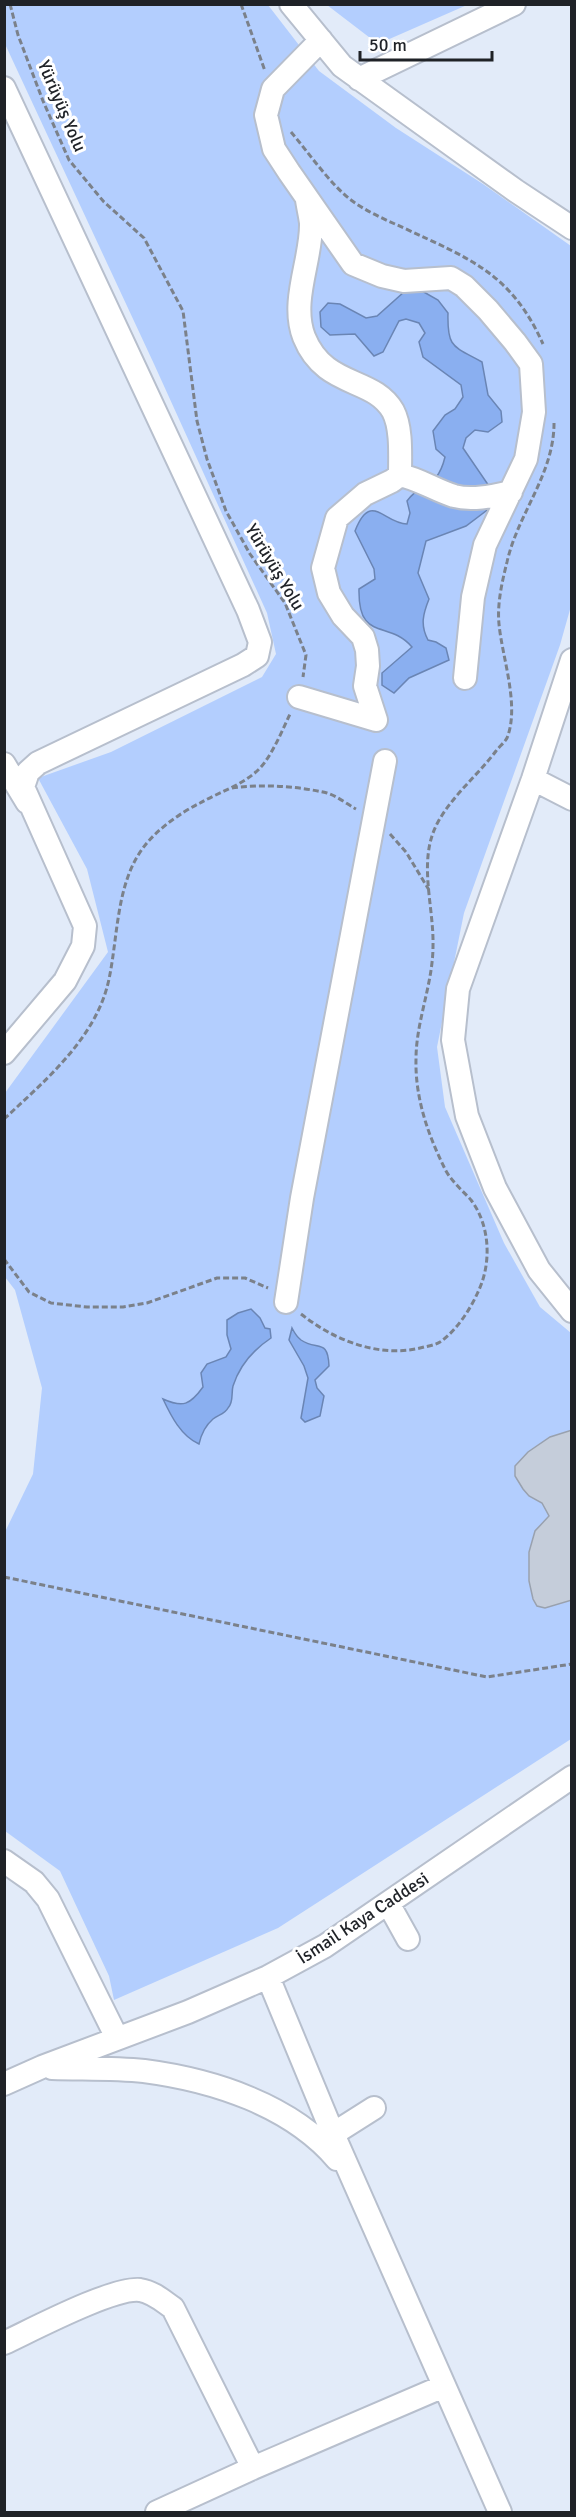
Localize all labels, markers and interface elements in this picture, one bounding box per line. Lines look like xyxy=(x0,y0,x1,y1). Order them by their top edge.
scale bar xyxy=(360,24,492,62)
text: 50 m xyxy=(369,34,407,56)
street label: Yürüyüş Yolu xyxy=(33,57,91,155)
street label: Yürüyüş Yolu xyxy=(241,520,309,614)
street label: İsmail Kaya Caddesi xyxy=(293,1867,433,1969)

